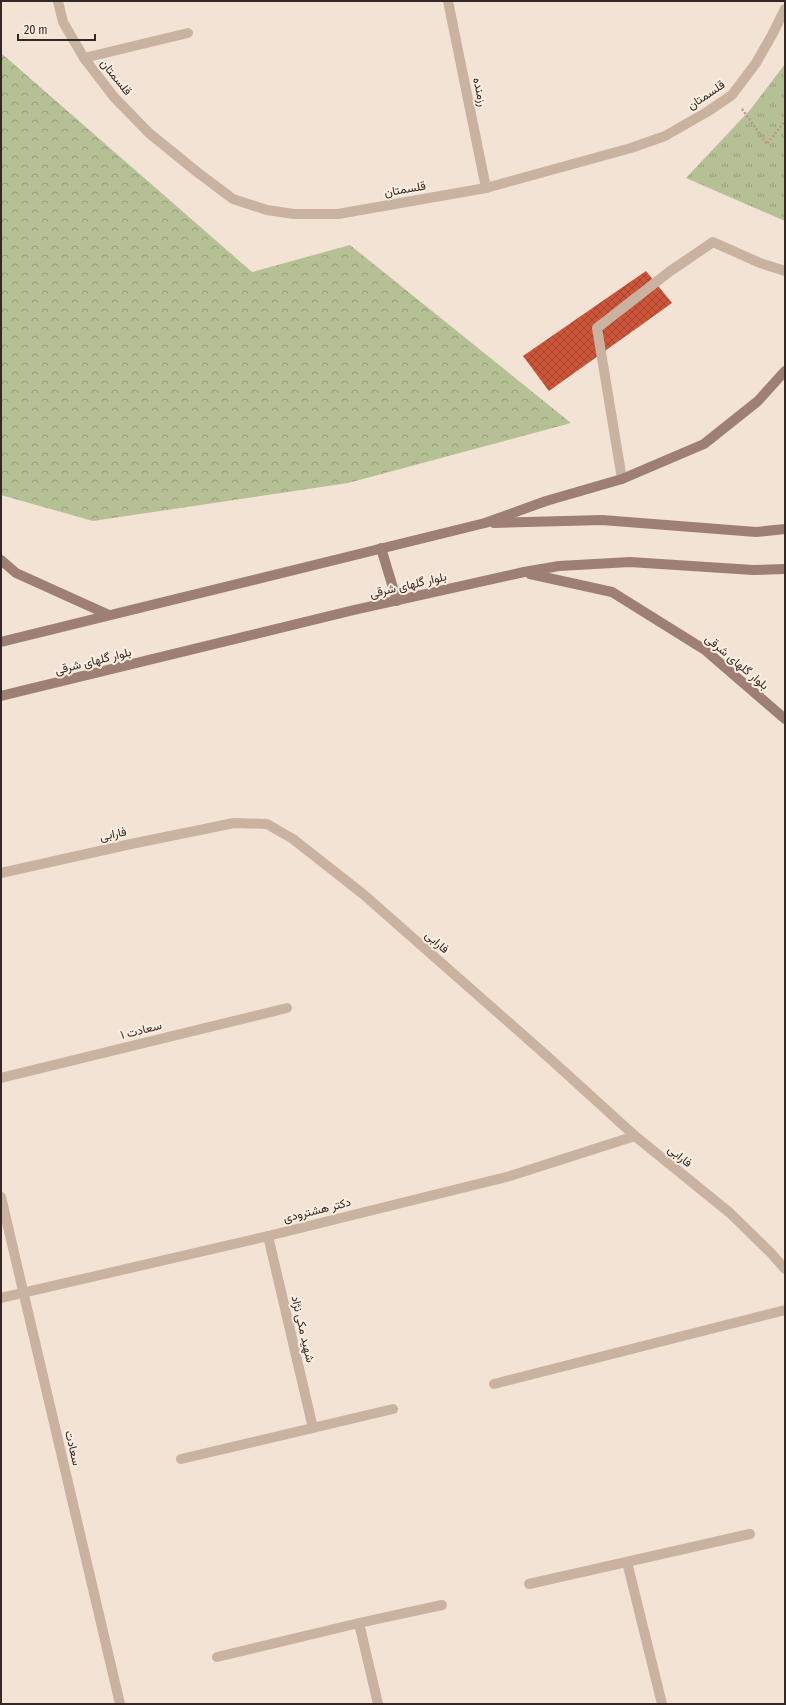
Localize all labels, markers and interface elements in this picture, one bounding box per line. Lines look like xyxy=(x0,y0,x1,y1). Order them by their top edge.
scale bar xyxy=(18,16,95,42)
text: 20 m xyxy=(24,23,48,37)
street label: قلسمتان xyxy=(97,56,135,98)
street label: رزمنده xyxy=(469,76,490,108)
street label: قلسمتان xyxy=(685,77,727,113)
street label: قلسمتان xyxy=(383,178,427,200)
street label: بلوار گلهای شرقی xyxy=(368,569,448,602)
street label: بلوار گلهای شرقی xyxy=(702,631,772,693)
street label: بلوار گلهای شرقی xyxy=(53,645,133,678)
street label: فارابی xyxy=(98,824,128,845)
street label: فارابی xyxy=(422,928,452,957)
street label: سعادت ۱ xyxy=(119,1018,163,1042)
street label: فارابی xyxy=(664,1142,695,1171)
street label: دکتر هشترودی xyxy=(282,1195,353,1226)
street label: شهید مکی نژاد xyxy=(288,1294,317,1364)
street label: سعادت xyxy=(62,1429,84,1467)

